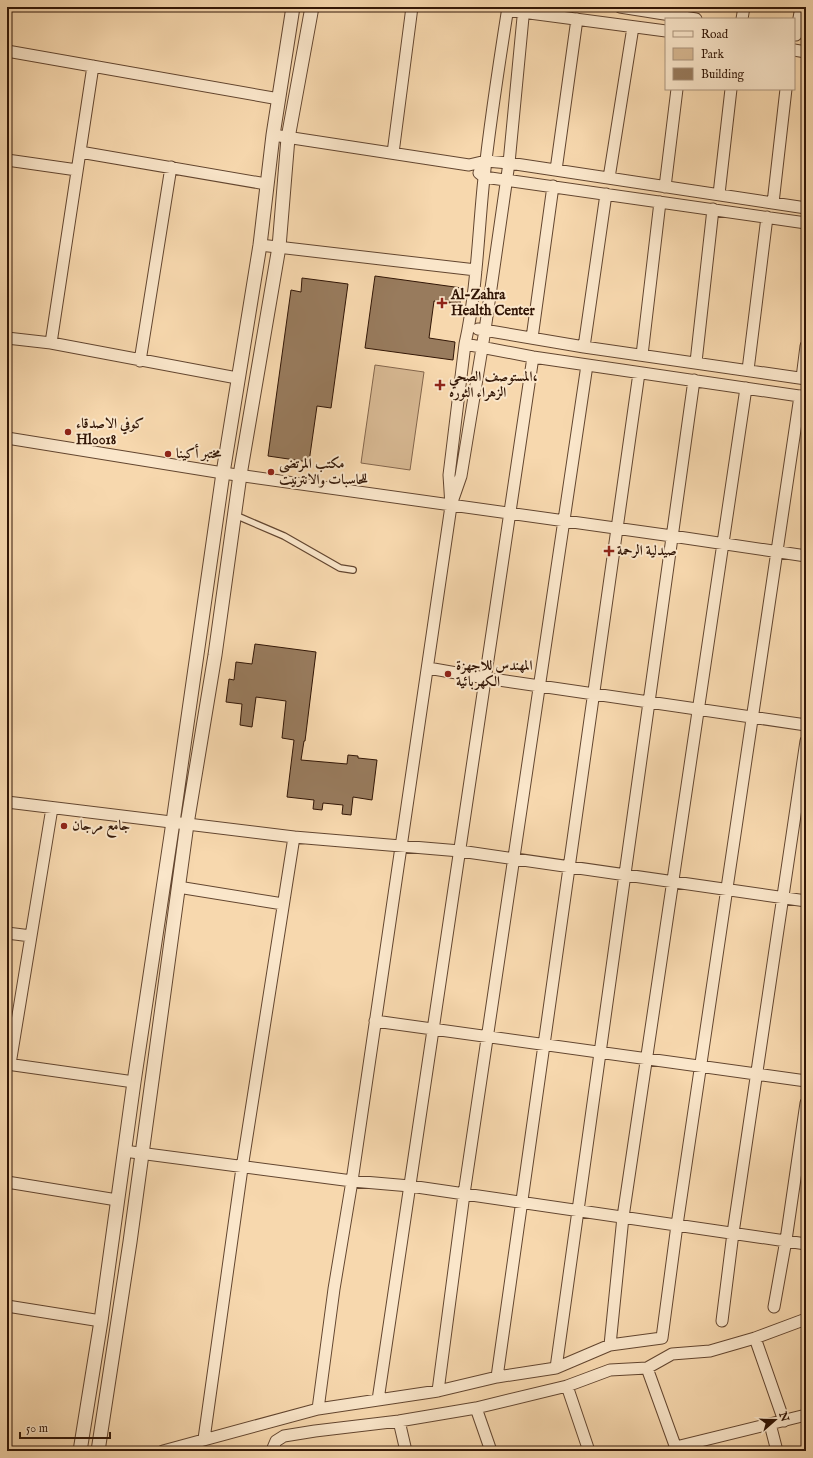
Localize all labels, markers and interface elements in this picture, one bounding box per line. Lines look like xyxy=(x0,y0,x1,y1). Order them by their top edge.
legend xyxy=(665,18,795,90)
text: Road xyxy=(701,27,729,42)
text: Park xyxy=(701,47,724,62)
text: Building xyxy=(701,67,745,82)
place label: Al-Zahra Health Center xyxy=(450,286,536,320)
marker: Al-Zahra Health Center xyxy=(436,297,448,309)
place label: المستوصف الصحي، الزهراء الثوره xyxy=(449,368,538,402)
marker: المستوصف الصحي، الزهراء الثوره xyxy=(434,379,446,391)
place label: كوفي الاصدقاء Hl0018 xyxy=(76,415,144,449)
marker: كوفي الاصدقاء Hl0018 xyxy=(63,427,73,437)
place label: مختبر أكينا xyxy=(176,443,222,463)
marker: مختبر أكينا xyxy=(163,449,173,459)
place label: مكتب المرتضى للحاسبات والانترنيت xyxy=(279,455,368,489)
marker: مكتب المرتضى للحاسبات والانترنيت xyxy=(266,467,276,477)
place label: صيدلية الرحمة xyxy=(617,542,677,560)
marker: صيدلية الرحمة xyxy=(604,546,614,556)
place label: المهندس للاجهزة الكهربائية xyxy=(456,657,533,691)
marker: المهندس للاجهزة الكهربائية xyxy=(443,669,453,679)
place label: جامع مرجان xyxy=(72,817,131,838)
marker: جامع مرجان xyxy=(59,821,69,831)
north arrow xyxy=(755,1400,795,1440)
text: N xyxy=(775,1409,792,1424)
scale bar xyxy=(20,1414,110,1440)
text: 50 m xyxy=(26,1421,48,1436)

